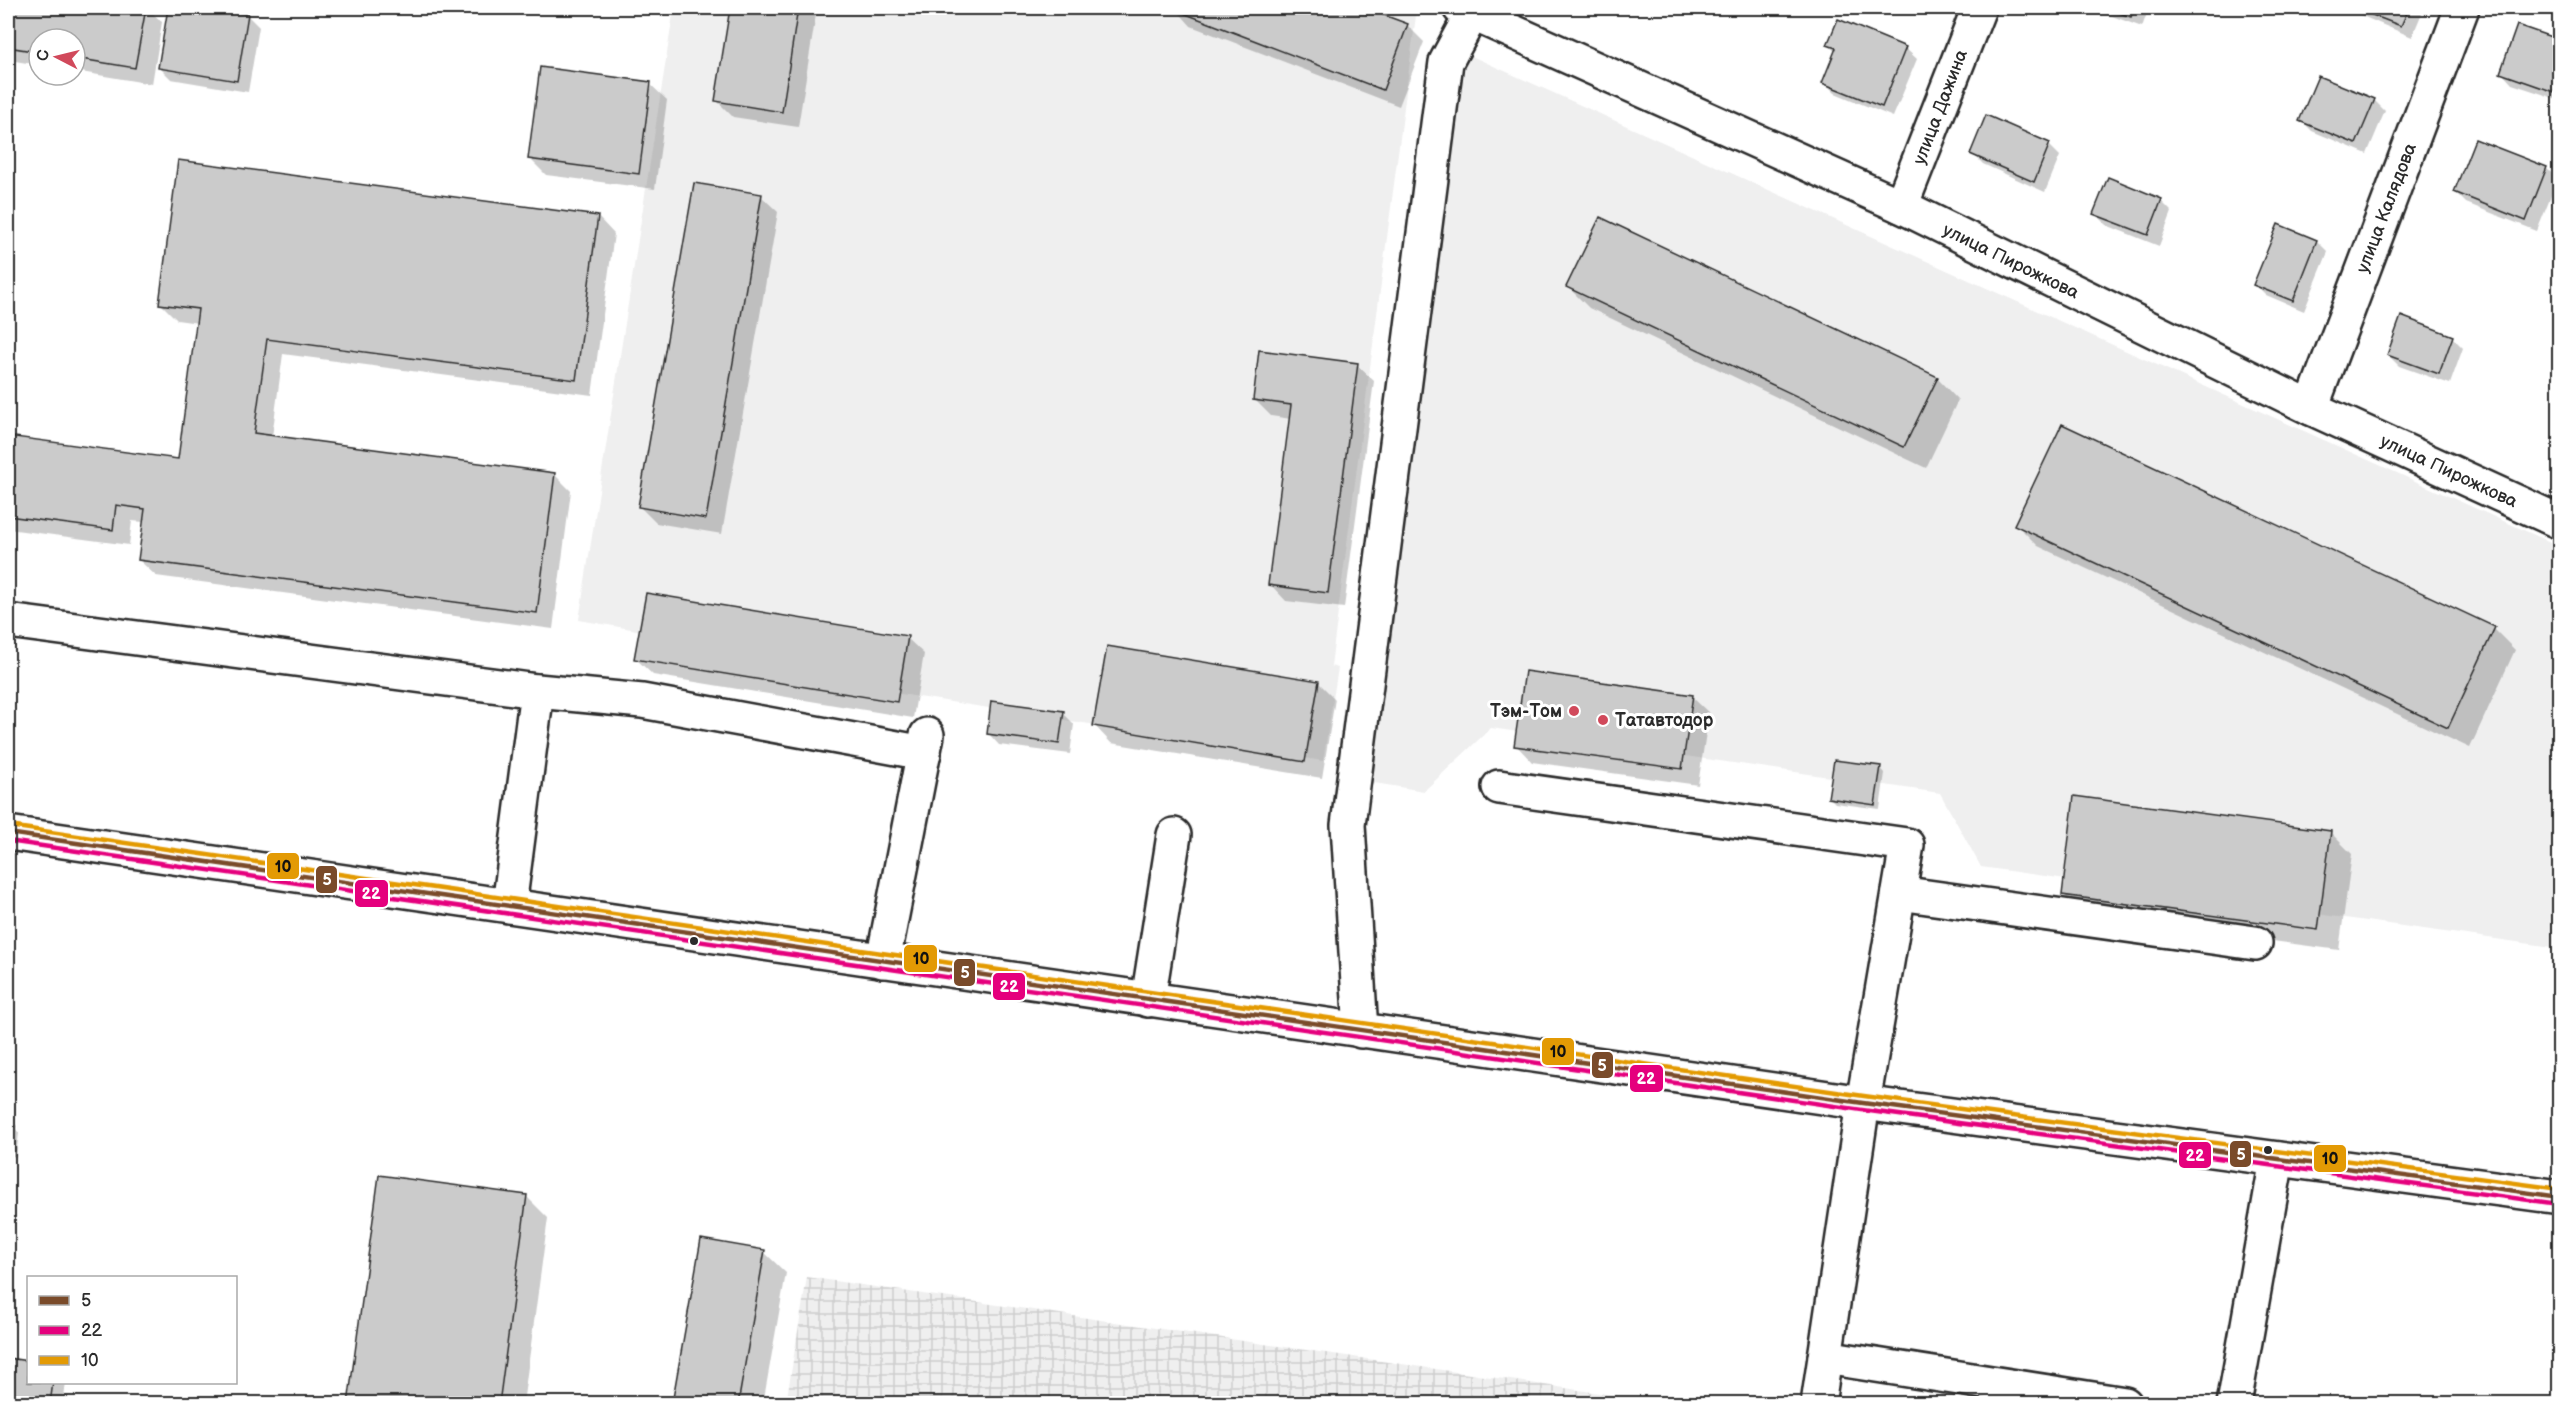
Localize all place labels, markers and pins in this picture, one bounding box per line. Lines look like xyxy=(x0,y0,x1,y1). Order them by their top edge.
place label: Тэм-Том xyxy=(1490,701,1562,722)
marker: Тэм-Том xyxy=(1567,704,1581,718)
place label: Татавтодор xyxy=(1615,710,1714,731)
marker: Татавтодор xyxy=(1596,713,1610,727)
unlabelled marker xyxy=(688,935,700,947)
unlabelled marker xyxy=(2262,1144,2274,1156)

